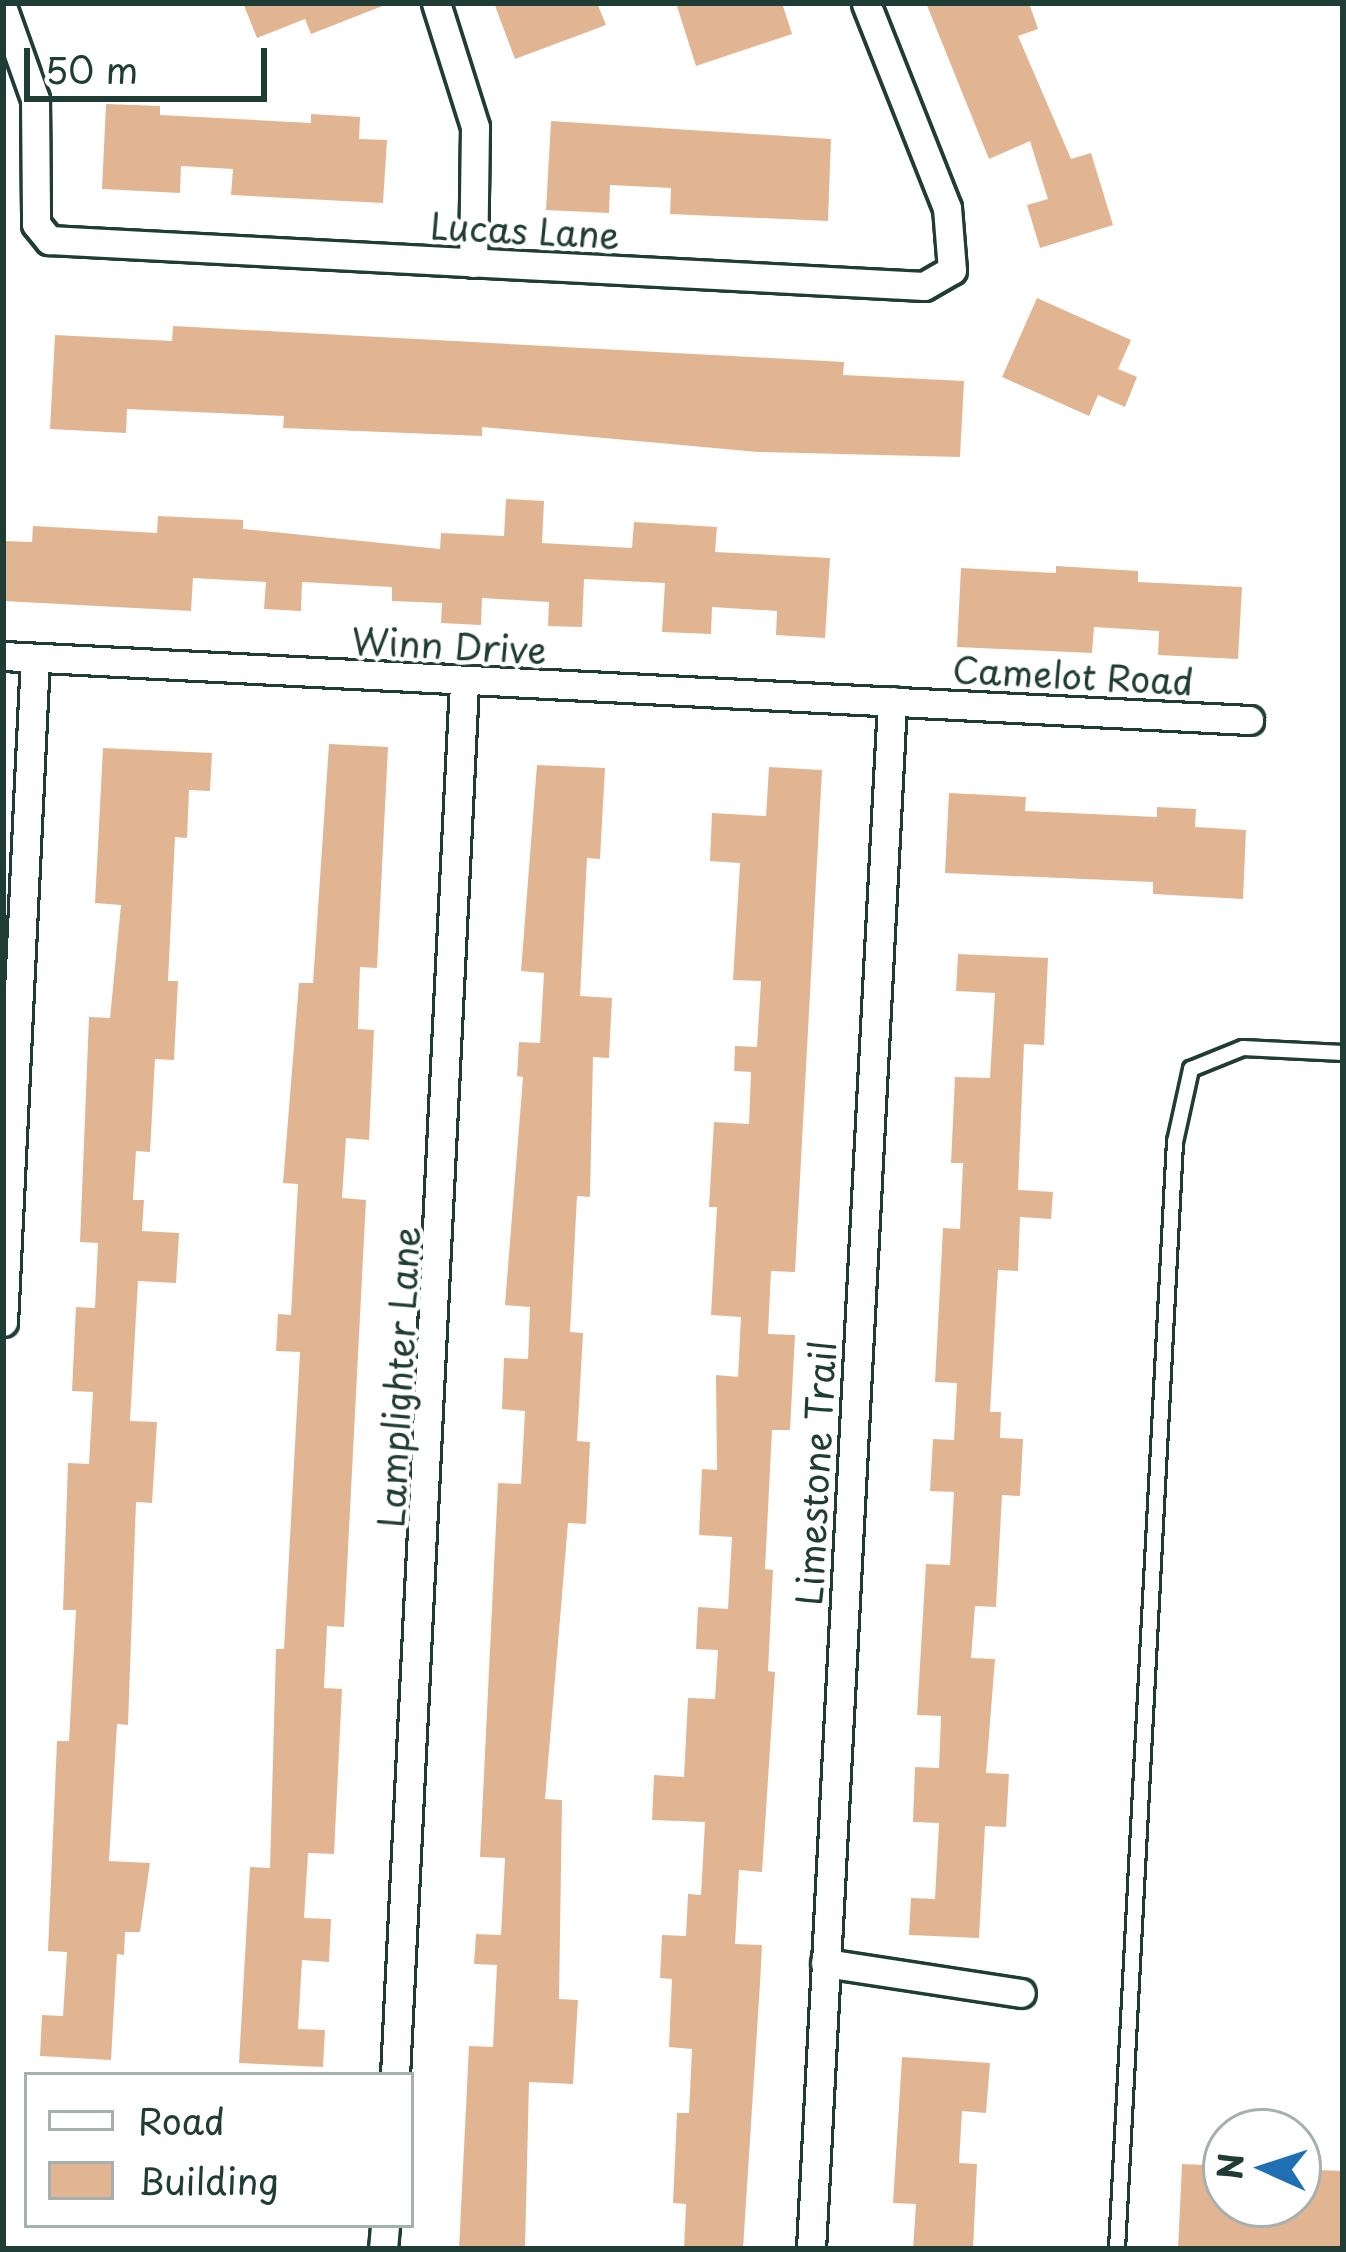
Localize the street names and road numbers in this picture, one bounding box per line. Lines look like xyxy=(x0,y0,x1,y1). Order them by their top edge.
street label: Lucas Lane xyxy=(428,203,622,257)
street label: Winn Drive xyxy=(351,618,547,672)
street label: Camelot Road xyxy=(950,647,1196,703)
street label: Lamplighter Lane xyxy=(369,1225,427,1529)
street label: Limestone Trail xyxy=(786,1339,844,1607)

